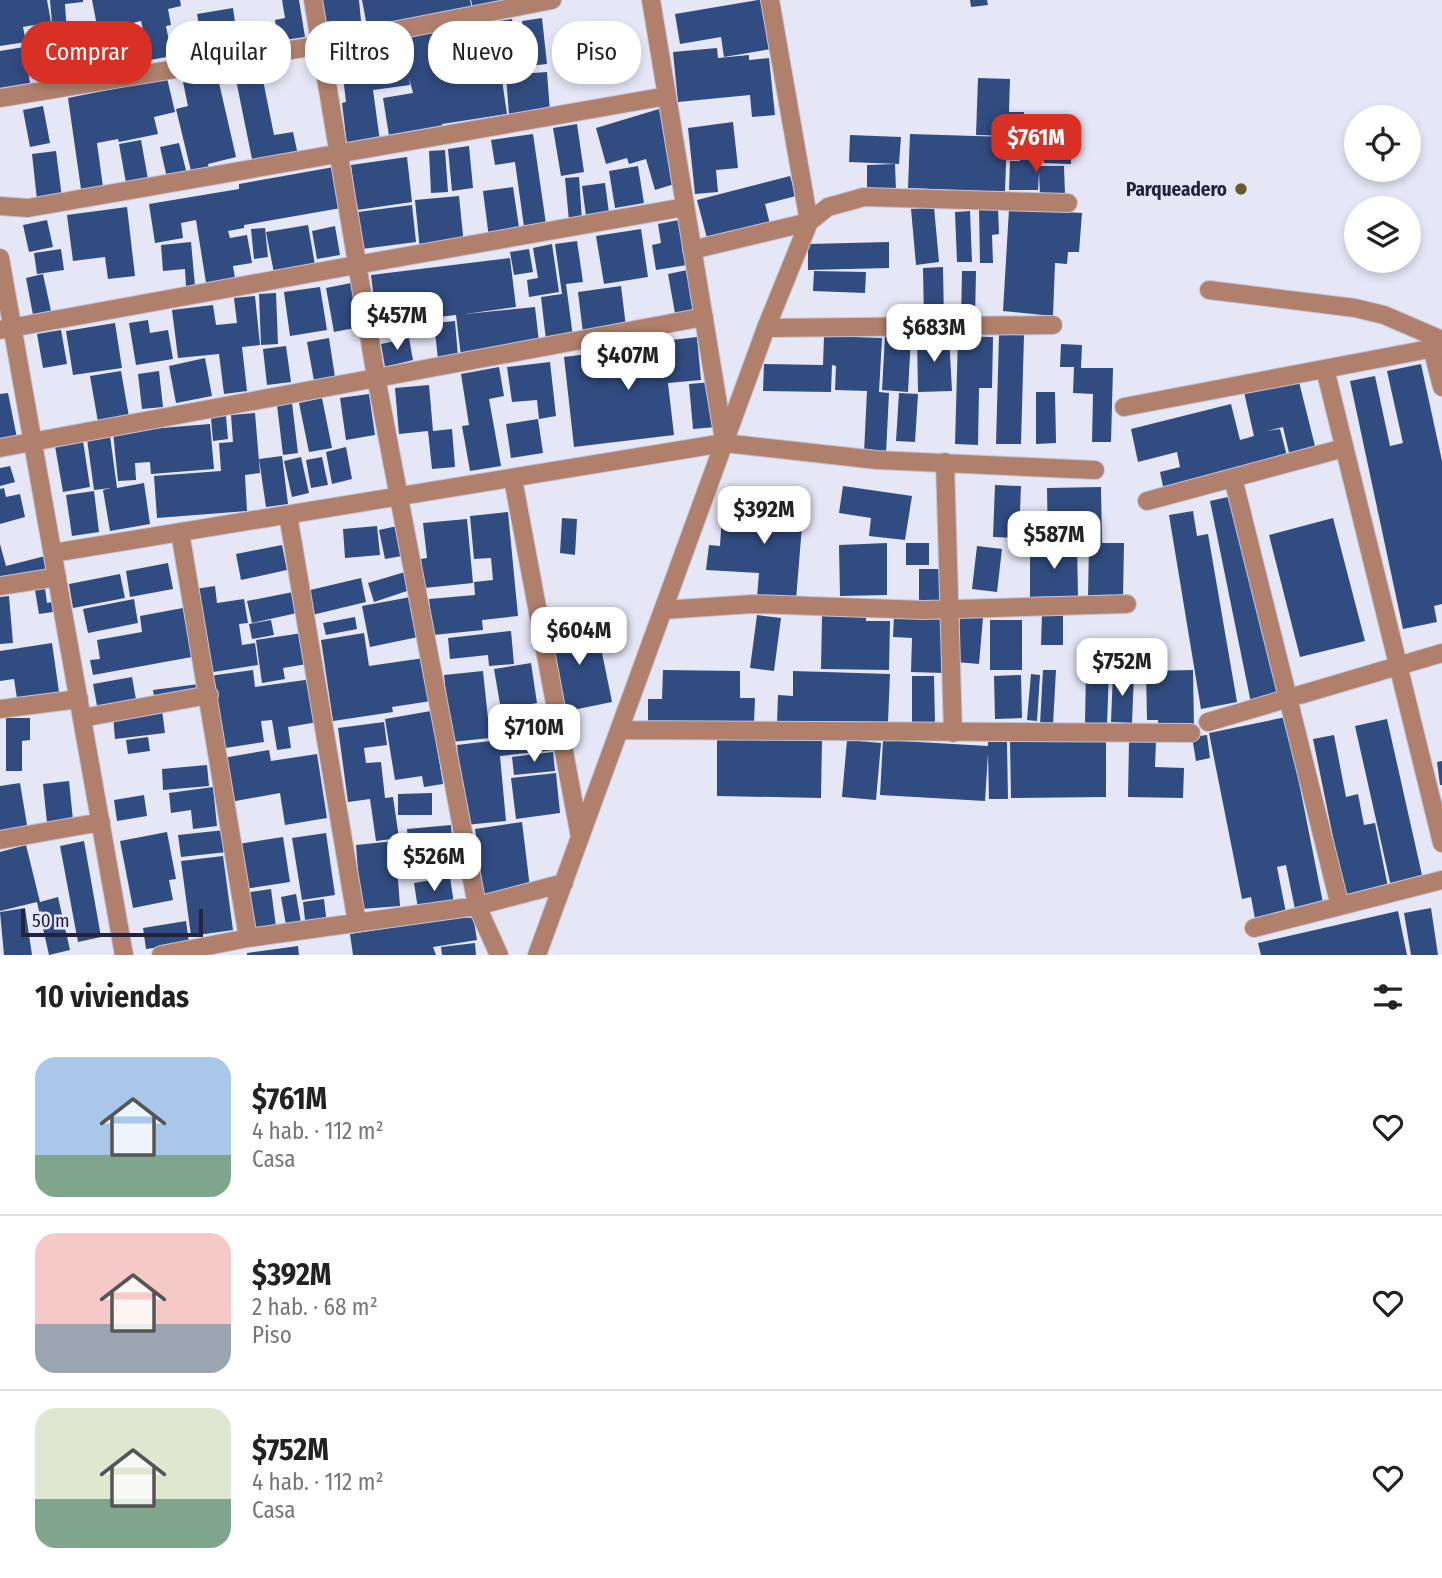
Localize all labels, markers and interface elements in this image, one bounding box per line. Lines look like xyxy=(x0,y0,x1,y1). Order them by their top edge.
chip: Comprar xyxy=(21,21,152,84)
chip: Alquilar xyxy=(166,21,291,84)
chip: Filtros xyxy=(305,21,414,84)
chip: Nuevo xyxy=(428,21,538,84)
chip: Piso xyxy=(552,21,641,84)
map controls xyxy=(1344,105,1421,273)
button: locate xyxy=(1344,105,1421,182)
pin: $761M xyxy=(987,114,1085,174)
text: $761M xyxy=(1007,123,1065,151)
place label: Parqueadero xyxy=(1126,178,1227,201)
marker: Parqueadero xyxy=(1233,181,1249,197)
button: layers xyxy=(1344,196,1421,273)
pin: $457M xyxy=(348,292,446,352)
text: $457M xyxy=(367,301,427,329)
pin: $683M xyxy=(885,304,983,364)
text: $683M xyxy=(902,313,966,341)
pin: $407M xyxy=(579,332,677,392)
text: $407M xyxy=(597,341,659,369)
pin: $392M xyxy=(715,486,813,546)
text: $392M xyxy=(734,495,794,523)
pin: $587M xyxy=(1005,512,1103,571)
text: $587M xyxy=(1024,520,1084,548)
pin: $604M xyxy=(530,608,628,667)
text: $604M xyxy=(547,616,611,644)
pin: $752M xyxy=(1073,638,1171,698)
text: $752M xyxy=(1093,647,1151,675)
pin: $710M xyxy=(485,704,583,764)
text: $710M xyxy=(504,713,564,741)
pin: $526M xyxy=(385,834,483,893)
text: $526M xyxy=(403,842,465,870)
scale bar xyxy=(21,906,203,938)
text: 50 m xyxy=(32,909,70,932)
icon: filters xyxy=(1369,978,1407,1016)
text: 10 viviendas xyxy=(35,979,189,1015)
text: $761M xyxy=(252,1081,327,1117)
icon: home xyxy=(91,1085,175,1169)
icon: heart xyxy=(1369,1108,1407,1146)
text: 4 hab. · 112 m² xyxy=(252,1117,384,1145)
text: Casa xyxy=(252,1145,296,1173)
text: $392M xyxy=(252,1257,331,1293)
icon: home xyxy=(91,1261,175,1345)
icon: heart xyxy=(1369,1284,1407,1322)
text: 2 hab. · 68 m² xyxy=(252,1293,378,1321)
text: Piso xyxy=(252,1321,292,1349)
text: $752M xyxy=(252,1432,329,1468)
icon: home xyxy=(91,1436,175,1520)
icon: heart xyxy=(1369,1459,1407,1497)
text: 4 hab. · 112 m² xyxy=(252,1468,384,1496)
text: Casa xyxy=(252,1496,296,1524)

